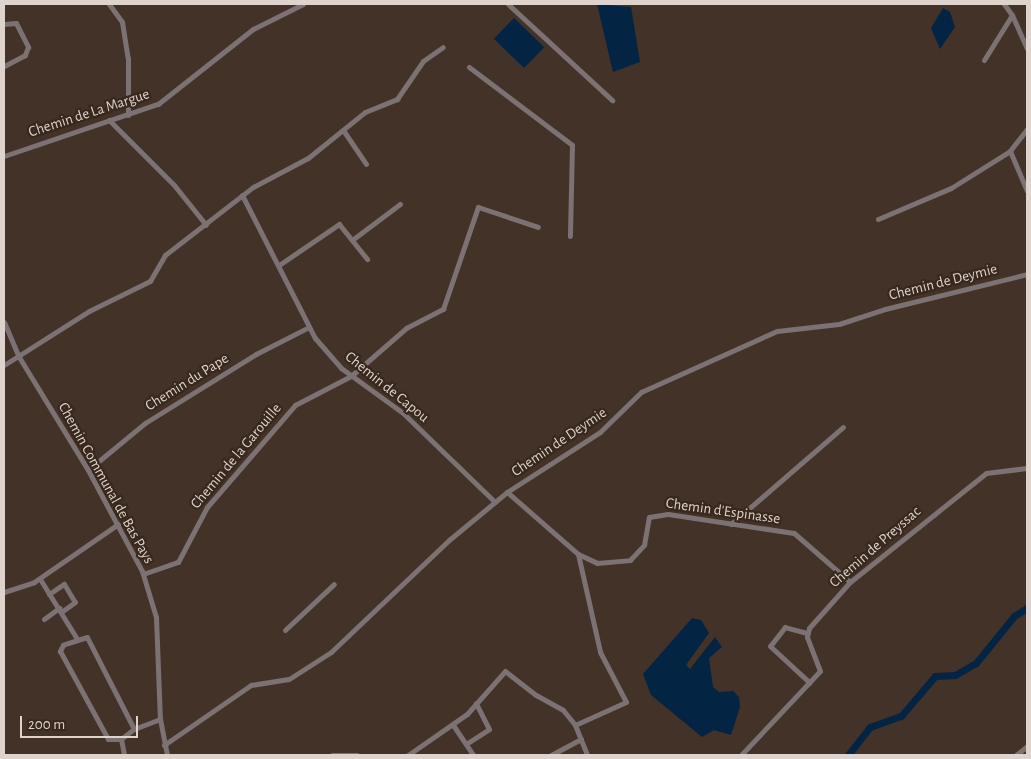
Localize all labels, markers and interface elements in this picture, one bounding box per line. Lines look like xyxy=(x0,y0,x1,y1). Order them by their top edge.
street label: Chemin de La Margue xyxy=(26,85,152,141)
street label: Chemin de Deymie xyxy=(887,260,999,304)
street label: Chemin de Capou xyxy=(341,348,433,426)
street label: Chemin du Pape xyxy=(142,349,232,415)
street label: Chemin Communal de Bas Pays xyxy=(54,399,158,567)
street label: Chemin de la Garouille xyxy=(187,400,285,512)
street label: Chemin de Deymie xyxy=(508,403,610,481)
street label: Chemin d'Espinasse xyxy=(665,494,781,528)
street label: Chemin de Preyssac xyxy=(826,502,924,592)
scale bar xyxy=(22,706,140,738)
text: 200 m xyxy=(28,717,65,732)

